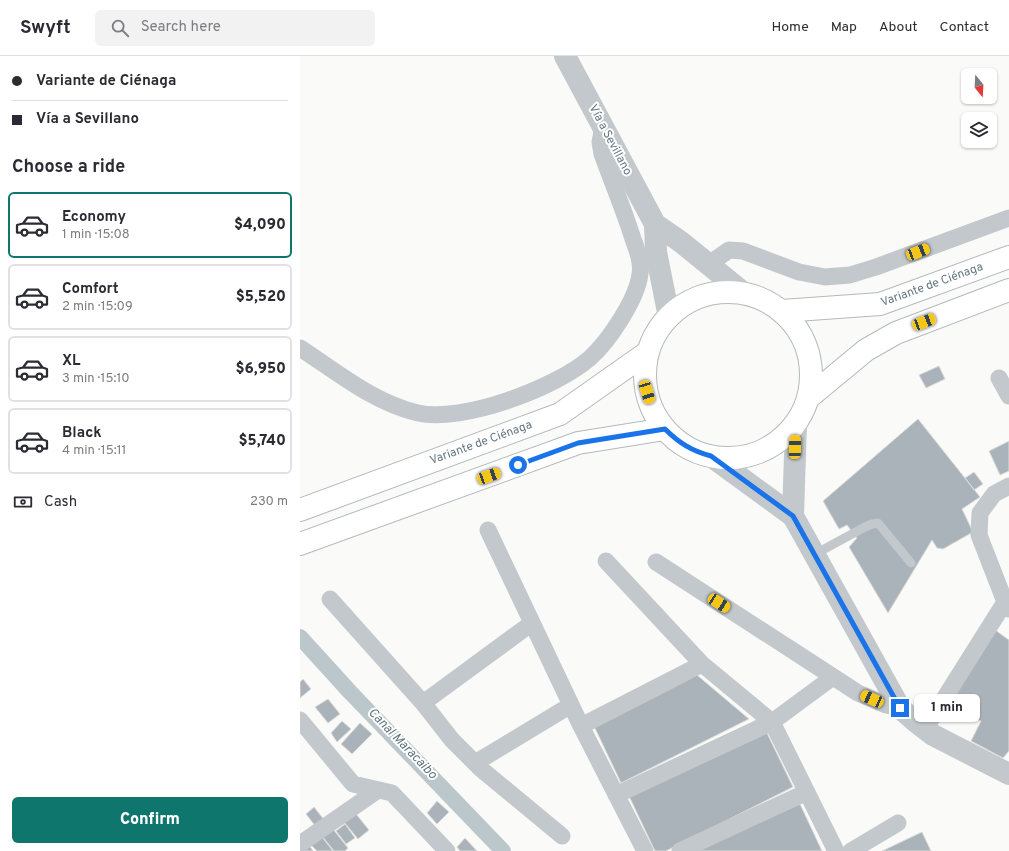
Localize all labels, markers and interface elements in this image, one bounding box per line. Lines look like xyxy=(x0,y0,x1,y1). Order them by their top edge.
search box xyxy=(95,10,375,46)
text: Swyft xyxy=(20,16,71,40)
icon: search xyxy=(109,17,131,39)
text: Search here xyxy=(141,18,221,37)
text: Home xyxy=(772,19,809,36)
text: Map xyxy=(831,19,857,36)
text: About xyxy=(879,19,918,36)
text: Contact xyxy=(940,19,989,36)
north arrow xyxy=(961,68,997,104)
map controls xyxy=(961,68,997,148)
text: Variante de Ciénaga xyxy=(36,72,176,91)
street label: Vía a Sevillano xyxy=(585,102,635,178)
text: Vía a Sevillano xyxy=(36,110,139,129)
button: layers xyxy=(961,112,997,148)
text: Choose a ride xyxy=(12,156,125,179)
icon: car xyxy=(14,207,50,243)
text: Economy xyxy=(62,208,126,227)
text: $4,090 xyxy=(234,216,286,235)
text: 1 min · 15:08 xyxy=(62,227,130,243)
car xyxy=(905,242,931,262)
street label: Variante de Ciénaga xyxy=(879,259,985,311)
icon: car xyxy=(14,279,50,315)
text: Comfort xyxy=(62,280,119,299)
text: $5,520 xyxy=(236,288,286,307)
text: 2 min · 15:09 xyxy=(62,299,133,315)
car xyxy=(911,312,937,332)
icon: car xyxy=(14,351,50,387)
text: XL xyxy=(62,352,80,371)
text: $6,950 xyxy=(235,360,286,379)
text: 3 min · 15:10 xyxy=(62,371,130,387)
car xyxy=(638,379,656,405)
street label: Variante de Ciénaga xyxy=(428,417,534,469)
icon: car xyxy=(14,423,50,459)
text: Black xyxy=(62,424,102,443)
text: $5,740 xyxy=(238,432,286,451)
car xyxy=(789,435,801,459)
text: 4 min · 15:11 xyxy=(62,443,126,459)
route start xyxy=(509,456,527,474)
car xyxy=(476,466,502,486)
icon: cash xyxy=(12,491,34,513)
text: Cash xyxy=(44,493,77,512)
text: 230 m xyxy=(250,494,288,510)
car xyxy=(706,591,732,615)
car xyxy=(859,689,885,709)
callout: 1 min xyxy=(914,694,980,722)
route end xyxy=(891,699,909,717)
text: 1 min xyxy=(931,700,963,716)
water label: Canal Maracaibo xyxy=(364,705,440,783)
button: Confirm xyxy=(12,797,288,843)

